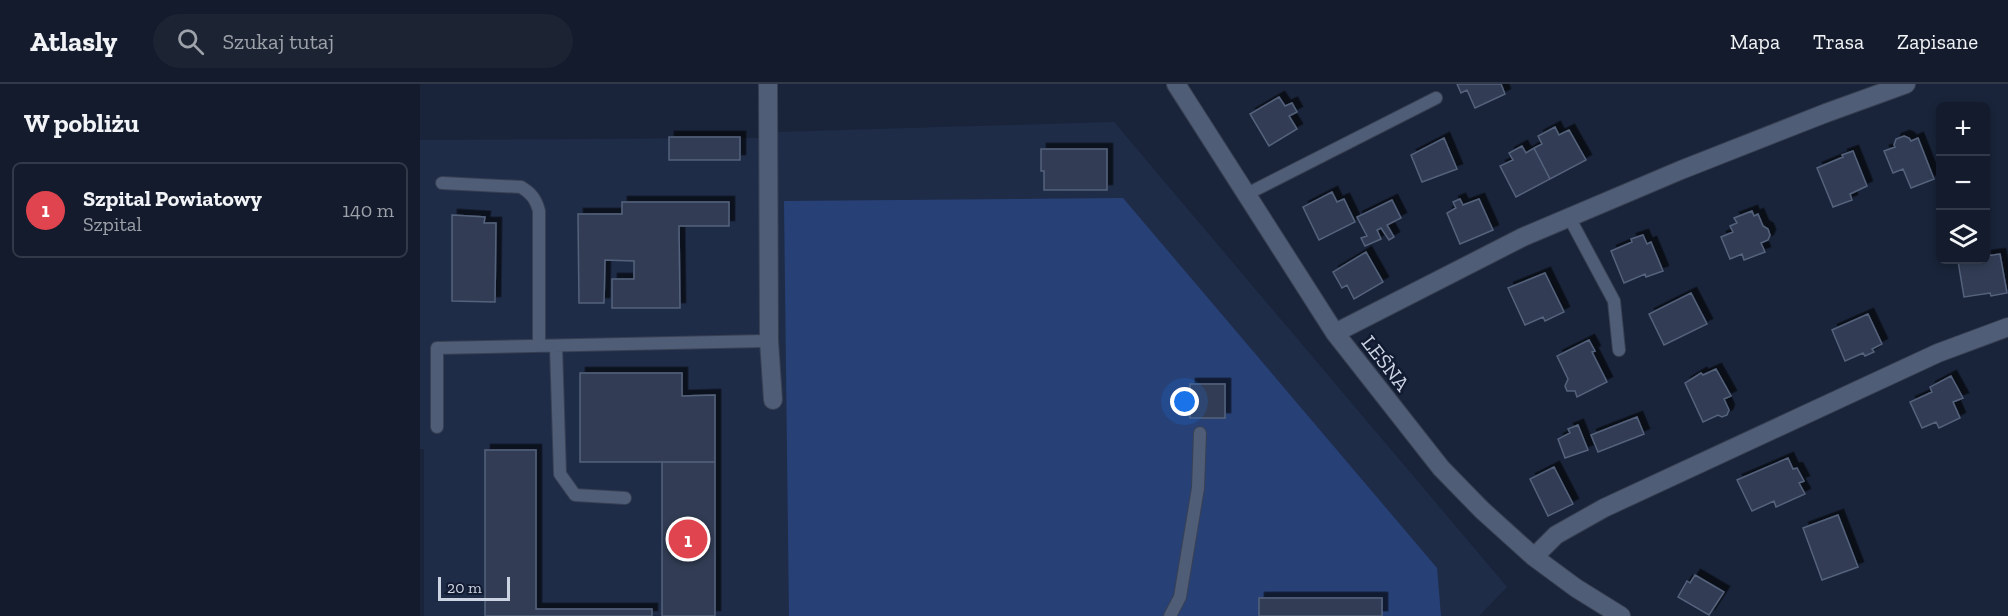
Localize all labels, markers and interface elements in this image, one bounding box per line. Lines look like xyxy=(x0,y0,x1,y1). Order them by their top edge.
search box xyxy=(153,14,573,68)
text: Atlasly xyxy=(30,25,117,58)
icon: search xyxy=(174,25,207,58)
text: Szukaj tutaj xyxy=(222,28,334,55)
text: Mapa xyxy=(1730,29,1780,54)
text: Trasa xyxy=(1813,29,1864,54)
text: Zapisane xyxy=(1897,29,1978,54)
map controls xyxy=(1936,102,1990,264)
button: + xyxy=(1936,102,1990,156)
text: W pobliżu xyxy=(24,107,139,139)
button: − xyxy=(1936,156,1990,210)
text: Szpital Powiatowy xyxy=(83,185,262,212)
text: 1 xyxy=(41,198,50,222)
text: 140 m xyxy=(342,198,394,222)
button: layers xyxy=(1936,210,1990,264)
text: Szpital xyxy=(83,212,142,236)
street label: LEŚNA xyxy=(1357,330,1416,396)
your location xyxy=(1170,387,1199,416)
pin: 1 xyxy=(668,516,708,562)
scale bar xyxy=(438,574,510,602)
text: 20 m xyxy=(447,578,482,597)

